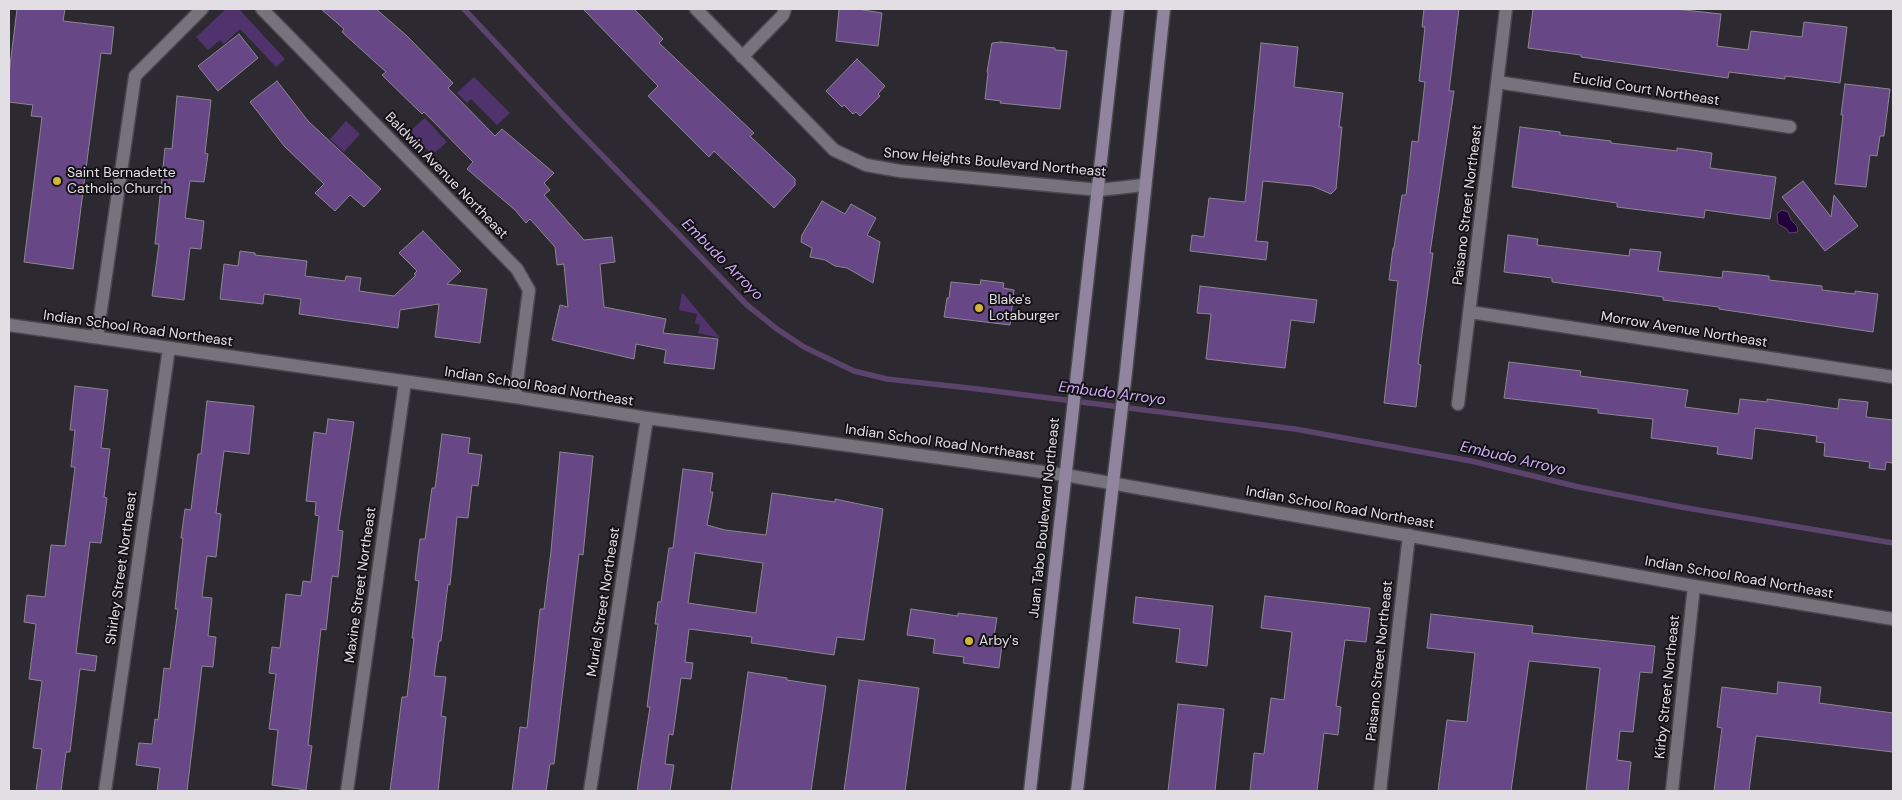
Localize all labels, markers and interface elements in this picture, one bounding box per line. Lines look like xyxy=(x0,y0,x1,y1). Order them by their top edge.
street label: Euclid Court Northeast xyxy=(1572,70,1720,110)
street label: Baldwin Avenue Northeast xyxy=(381,109,511,243)
street label: Paisano Street Northeast xyxy=(1450,124,1486,286)
street label: Snow Heights Boulevard Northeast xyxy=(883,145,1107,181)
place label: Saint Bernadette Catholic Church xyxy=(67,165,176,198)
marker: Saint Bernadette Catholic Church xyxy=(51,175,63,187)
water label: Embudo Arroyo xyxy=(677,215,767,305)
place label: Blake's Lotaburger xyxy=(989,292,1060,324)
marker: Blake's Lotaburger xyxy=(973,302,985,314)
street label: Indian School Road Northeast xyxy=(42,307,234,351)
street label: Morrow Avenue Northeast xyxy=(1600,309,1768,351)
street label: Indian School Road Northeast xyxy=(443,364,635,410)
water label: Embudo Arroyo xyxy=(1057,378,1167,410)
street label: Juan Tabo Boulevard Northeast xyxy=(1026,417,1064,619)
street label: Indian School Road Northeast xyxy=(844,421,1036,465)
water label: Embudo Arroyo xyxy=(1458,438,1568,480)
street label: Indian School Road Northeast xyxy=(1244,483,1436,533)
street label: Shirley Street Northeast xyxy=(103,490,141,646)
street label: Maxine Street Northeast xyxy=(342,506,380,664)
street label: Muriel Street Northeast xyxy=(584,526,624,678)
street label: Indian School Road Northeast xyxy=(1643,553,1835,603)
street label: Paisano Street Northeast xyxy=(1363,580,1397,742)
street label: Kirby Street Northeast xyxy=(1652,614,1684,760)
place label: Arby's xyxy=(979,633,1019,649)
marker: Arby's xyxy=(963,635,975,647)

